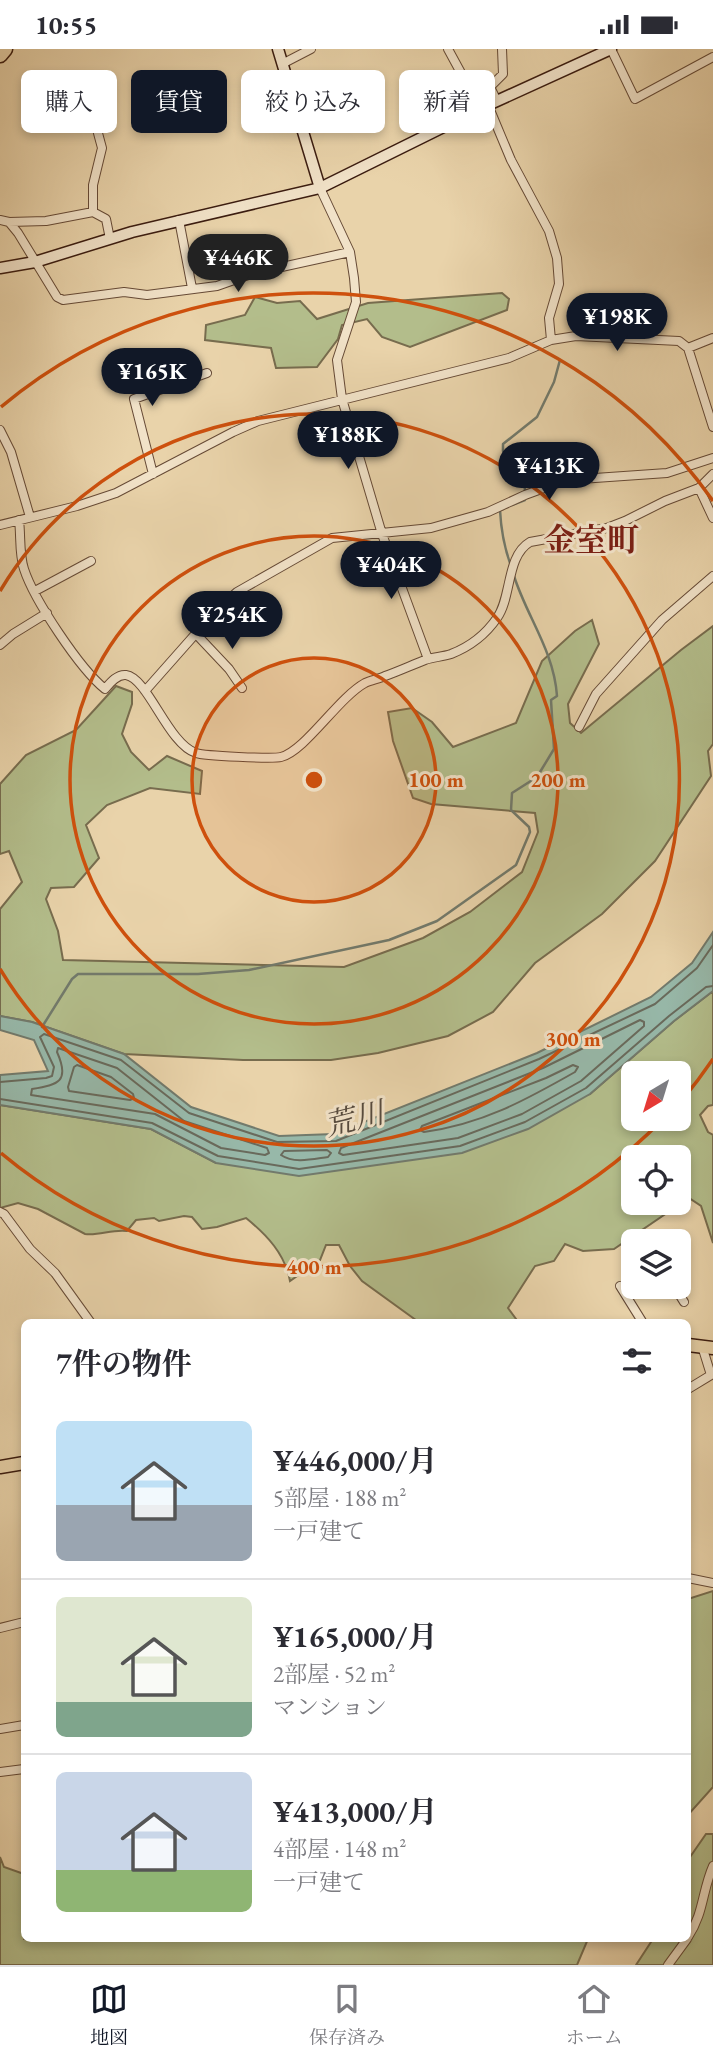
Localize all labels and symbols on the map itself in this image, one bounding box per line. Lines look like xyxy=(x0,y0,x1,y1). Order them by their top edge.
pin: ¥446K xyxy=(189,235,287,294)
pin: ¥198K xyxy=(568,293,666,353)
pin: ¥165K xyxy=(103,349,201,408)
pin: ¥188K xyxy=(299,411,397,471)
pin: ¥413K xyxy=(500,442,598,502)
district label: 金室町 xyxy=(543,519,639,561)
pin: ¥404K xyxy=(342,541,440,601)
pin: ¥254K xyxy=(183,591,281,651)
text: 100 m xyxy=(408,766,464,793)
text: 200 m xyxy=(530,766,586,793)
centre of rings xyxy=(302,768,326,792)
text: 300 m xyxy=(545,1025,601,1052)
north arrow xyxy=(621,1061,691,1131)
water label: 荒川 xyxy=(320,1092,391,1145)
text: 400 m xyxy=(286,1253,342,1280)

